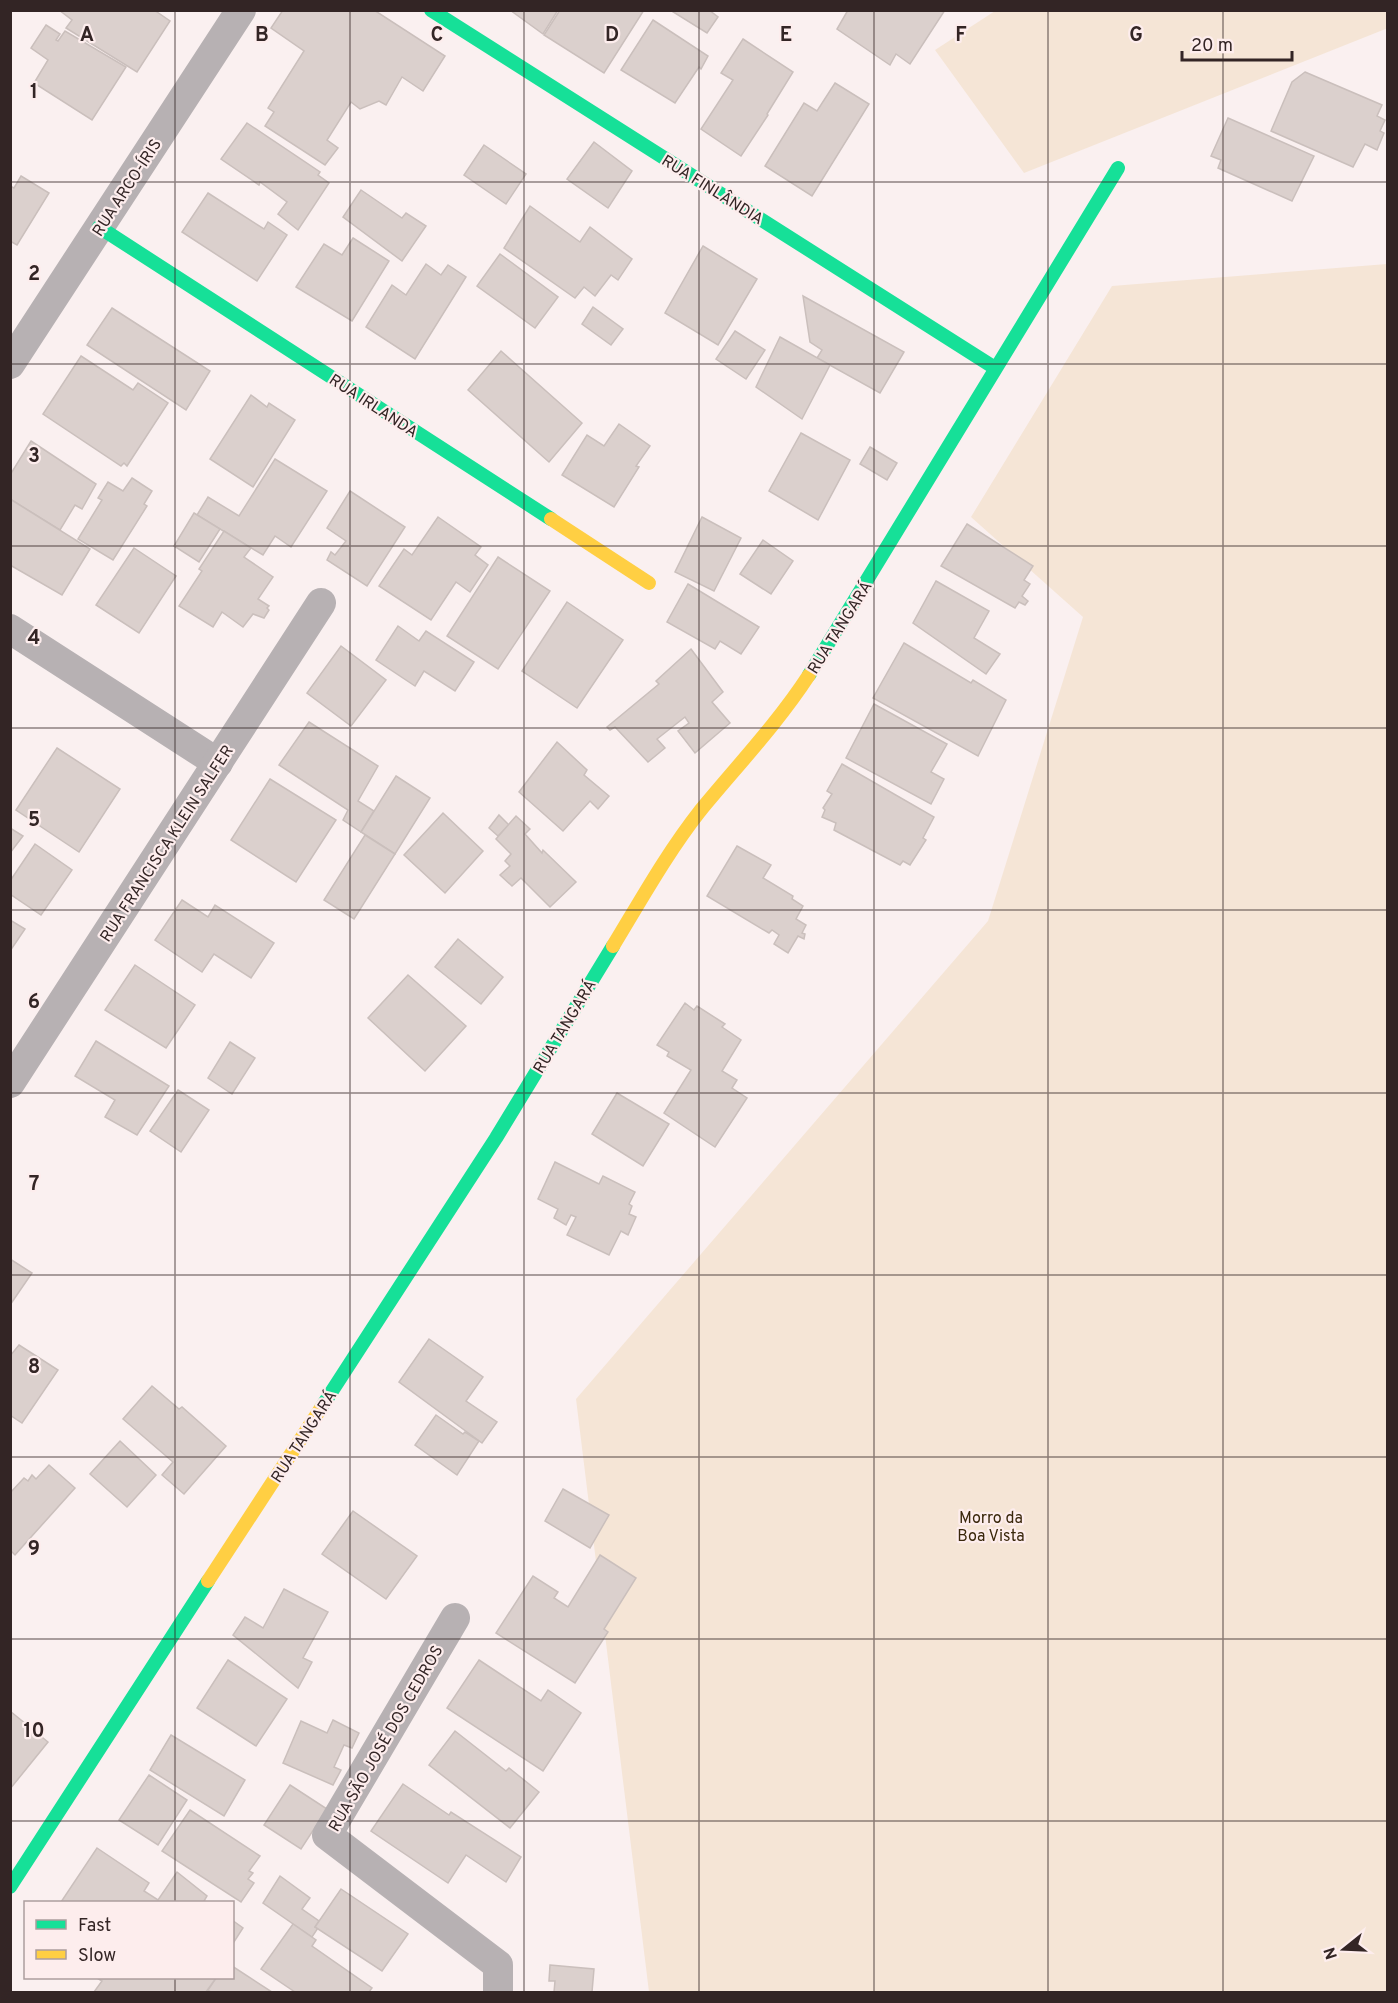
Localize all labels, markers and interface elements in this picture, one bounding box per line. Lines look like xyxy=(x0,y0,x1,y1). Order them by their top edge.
text: A xyxy=(80,23,94,49)
text: B xyxy=(255,23,269,49)
text: C xyxy=(431,23,443,49)
text: D xyxy=(605,23,619,49)
text: E xyxy=(780,23,792,49)
text: F xyxy=(955,23,967,49)
text: G xyxy=(1129,23,1143,49)
scale bar xyxy=(1182,24,1292,62)
text: 20 m xyxy=(1191,35,1233,58)
text: 1 xyxy=(30,80,38,106)
street label: RUA ARCO-ÍRIS xyxy=(87,134,167,241)
street label: RUA FINLÂNDIA xyxy=(657,150,768,230)
text: 2 xyxy=(28,262,40,288)
street label: RUA IRLANDA xyxy=(325,371,421,443)
text: 3 xyxy=(28,444,40,470)
street label: RUA TANGARÁ xyxy=(802,577,877,678)
text: 4 xyxy=(28,626,40,652)
street label: RUA FRANCISCA KLEIN SALFER xyxy=(97,742,239,946)
text: 5 xyxy=(28,808,40,834)
street label: RUA TANGARÁ xyxy=(528,975,602,1078)
text: 6 xyxy=(28,990,40,1016)
text: 7 xyxy=(29,1172,39,1198)
text: 8 xyxy=(28,1355,40,1381)
street label: RUA TANGARÁ xyxy=(266,1386,342,1487)
park label: Morro da Boa Vista xyxy=(957,1509,1025,1547)
text: 9 xyxy=(28,1537,40,1563)
street label: RUA SÃO JOSÉ DOS CEDROS xyxy=(323,1641,448,1836)
text: 10 xyxy=(23,1719,45,1745)
legend xyxy=(24,1901,234,1979)
text: Fast xyxy=(78,1915,111,1938)
north arrow xyxy=(1314,1919,1374,1979)
text: N xyxy=(1320,1944,1343,1962)
text: Slow xyxy=(78,1945,116,1968)

